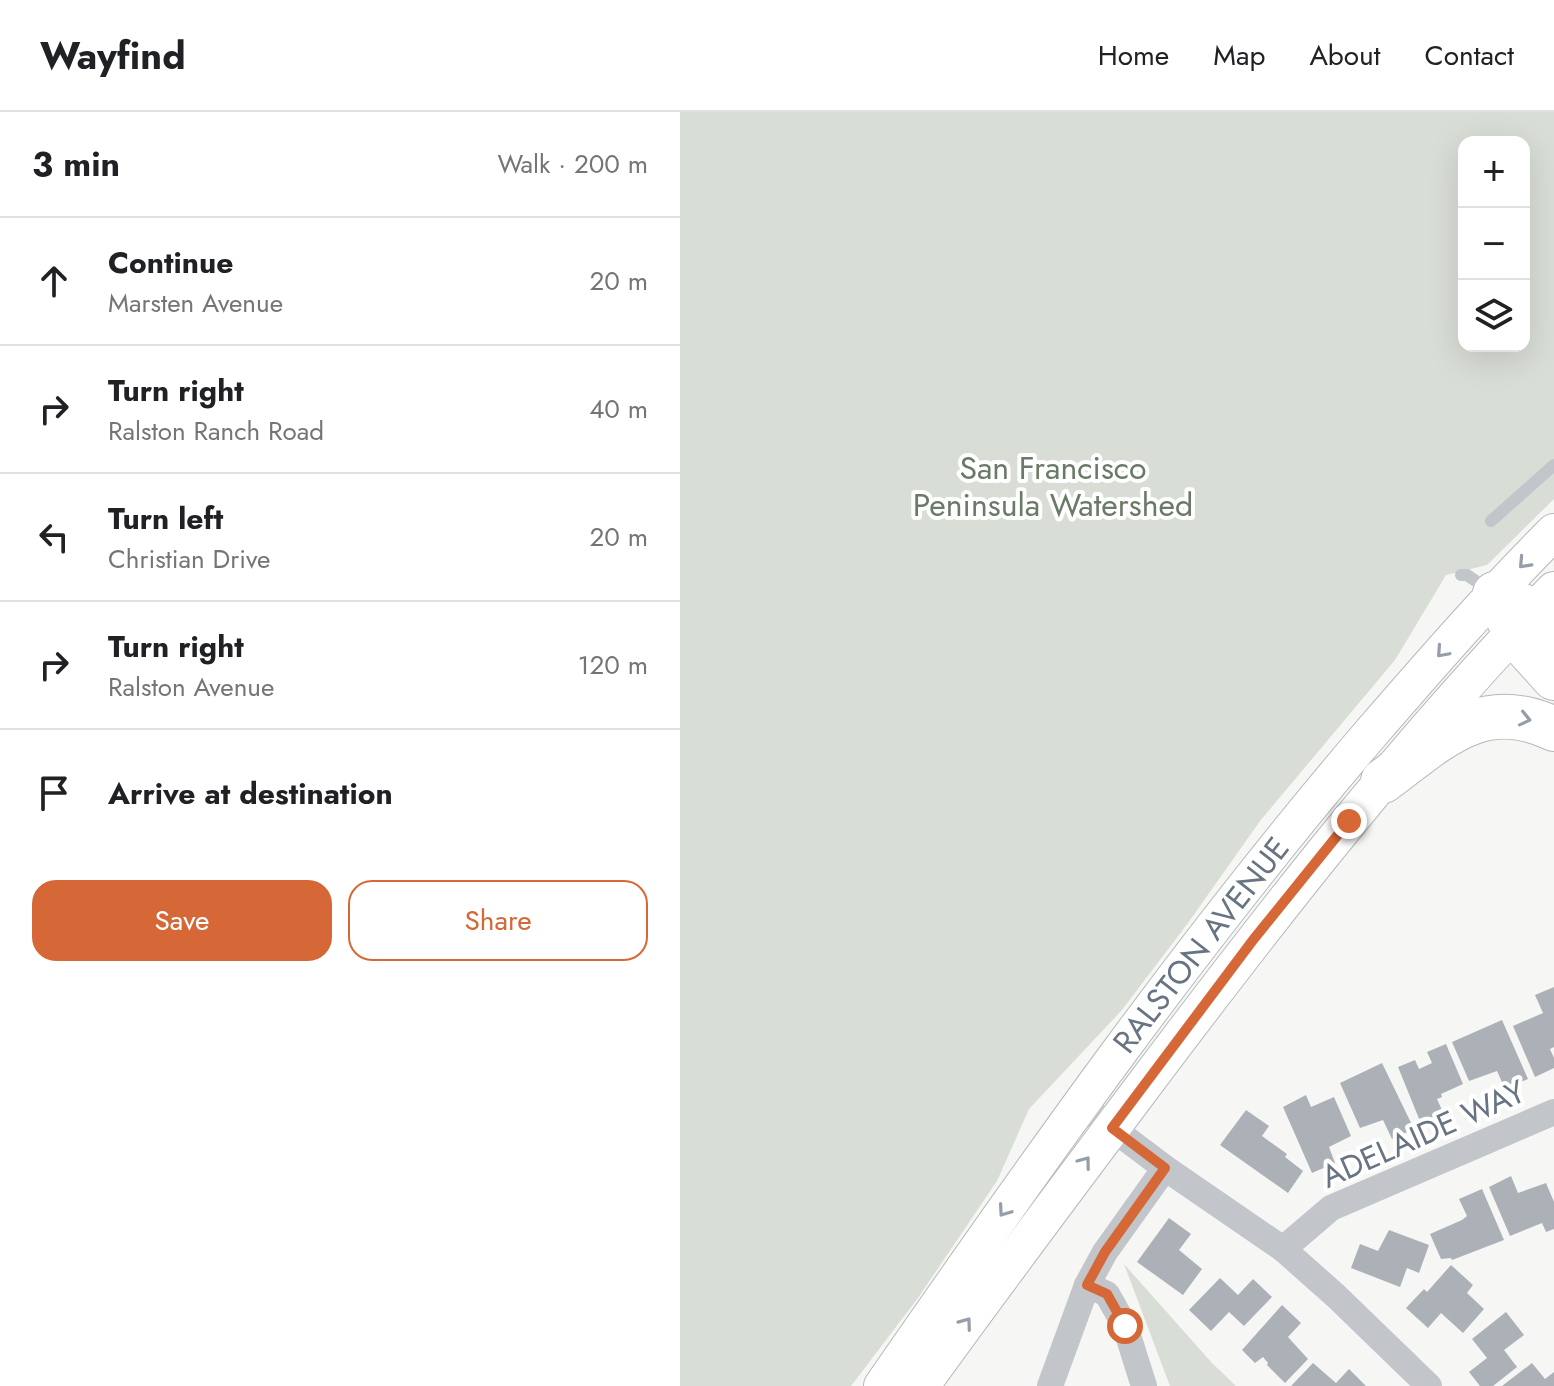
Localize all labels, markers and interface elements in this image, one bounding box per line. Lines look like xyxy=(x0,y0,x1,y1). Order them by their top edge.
text: Wayfind xyxy=(40,28,186,83)
text: Home xyxy=(1098,35,1169,76)
text: Map xyxy=(1213,35,1265,76)
text: About xyxy=(1309,35,1381,76)
text: Contact xyxy=(1425,35,1514,76)
map controls xyxy=(1458,136,1530,352)
button: + xyxy=(1458,136,1530,208)
text: 3 min xyxy=(32,140,120,189)
text: Walk · 200 m xyxy=(497,145,648,183)
button: − xyxy=(1458,208,1530,280)
text: Continue xyxy=(108,241,234,284)
icon: ahead xyxy=(32,259,76,303)
text: 20 m xyxy=(590,262,648,300)
button: layers xyxy=(1458,280,1530,352)
text: Marsten Avenue xyxy=(108,284,283,322)
text: Turn right xyxy=(108,369,244,412)
icon: right xyxy=(32,387,76,431)
text: 40 m xyxy=(589,390,648,428)
text: Ralston Ranch Road xyxy=(108,412,324,450)
park label: San Francisco Peninsula Watershed xyxy=(913,445,1193,528)
text: Turn left xyxy=(108,497,223,540)
icon: left xyxy=(32,515,76,559)
text: 20 m xyxy=(590,518,648,556)
text: Christian Drive xyxy=(108,540,270,578)
one-way arrow xyxy=(1519,554,1533,568)
text: Turn right xyxy=(108,625,244,668)
one-way arrow xyxy=(1437,642,1452,657)
icon: right xyxy=(32,643,76,687)
text: 120 m xyxy=(578,646,648,684)
text: Ralston Avenue xyxy=(108,668,274,706)
one-way arrow xyxy=(1518,710,1532,727)
icon: arrive xyxy=(32,771,76,815)
text: Arrive at destination xyxy=(108,772,393,815)
route end xyxy=(1331,803,1367,839)
street label: RALSTON AVENUE xyxy=(1102,827,1300,1063)
button: Save xyxy=(32,880,332,961)
button: Share xyxy=(348,880,648,961)
street label: ADELAIDE WAY xyxy=(1314,1068,1532,1200)
one-way arrow xyxy=(1076,1156,1090,1170)
one-way arrow xyxy=(999,1202,1014,1216)
route start xyxy=(1107,1308,1143,1344)
one-way arrow xyxy=(957,1317,971,1331)

